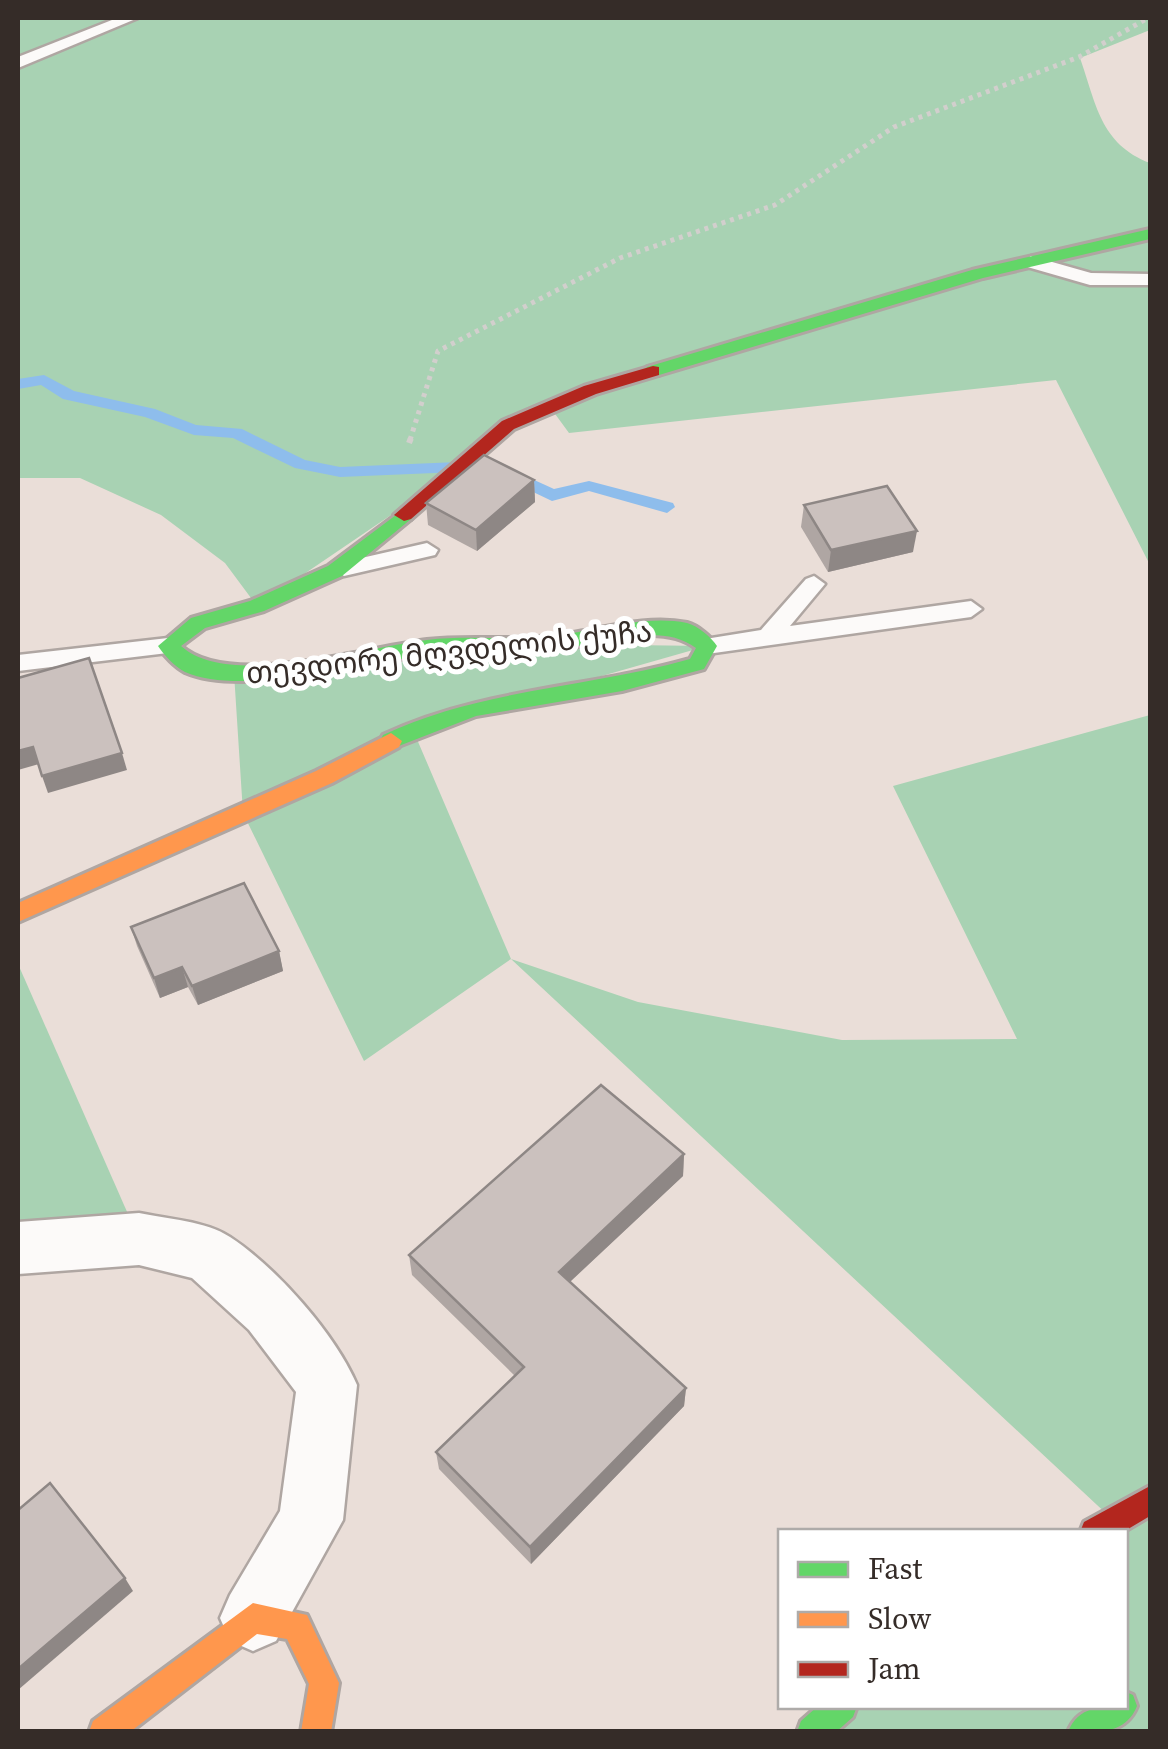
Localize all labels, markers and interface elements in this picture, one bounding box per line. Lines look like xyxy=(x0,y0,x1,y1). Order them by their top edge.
street label: თევდორე მღვდელის ქუჩა xyxy=(244,610,654,694)
legend xyxy=(778,1529,1128,1709)
text: Fast xyxy=(868,1548,922,1589)
text: Slow xyxy=(868,1598,931,1639)
text: Jam xyxy=(867,1648,921,1689)

